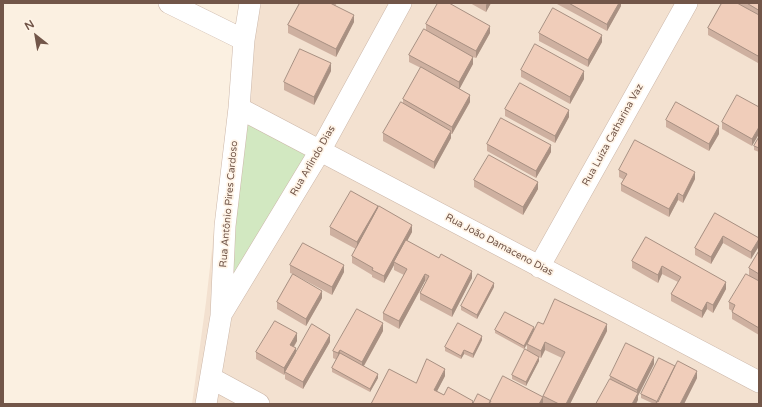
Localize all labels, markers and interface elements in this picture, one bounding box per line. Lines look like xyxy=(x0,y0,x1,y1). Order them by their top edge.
north arrow xyxy=(16,16,56,56)
text: N xyxy=(22,17,37,33)
street label: Rua Luiza Catharina Vaz xyxy=(580,82,646,188)
street label: Rua Arlindo Dias xyxy=(288,124,338,198)
street label: Rua Antônio Pires Cardoso xyxy=(217,140,241,268)
street label: Rua João Damaceno Dias xyxy=(443,211,555,279)

